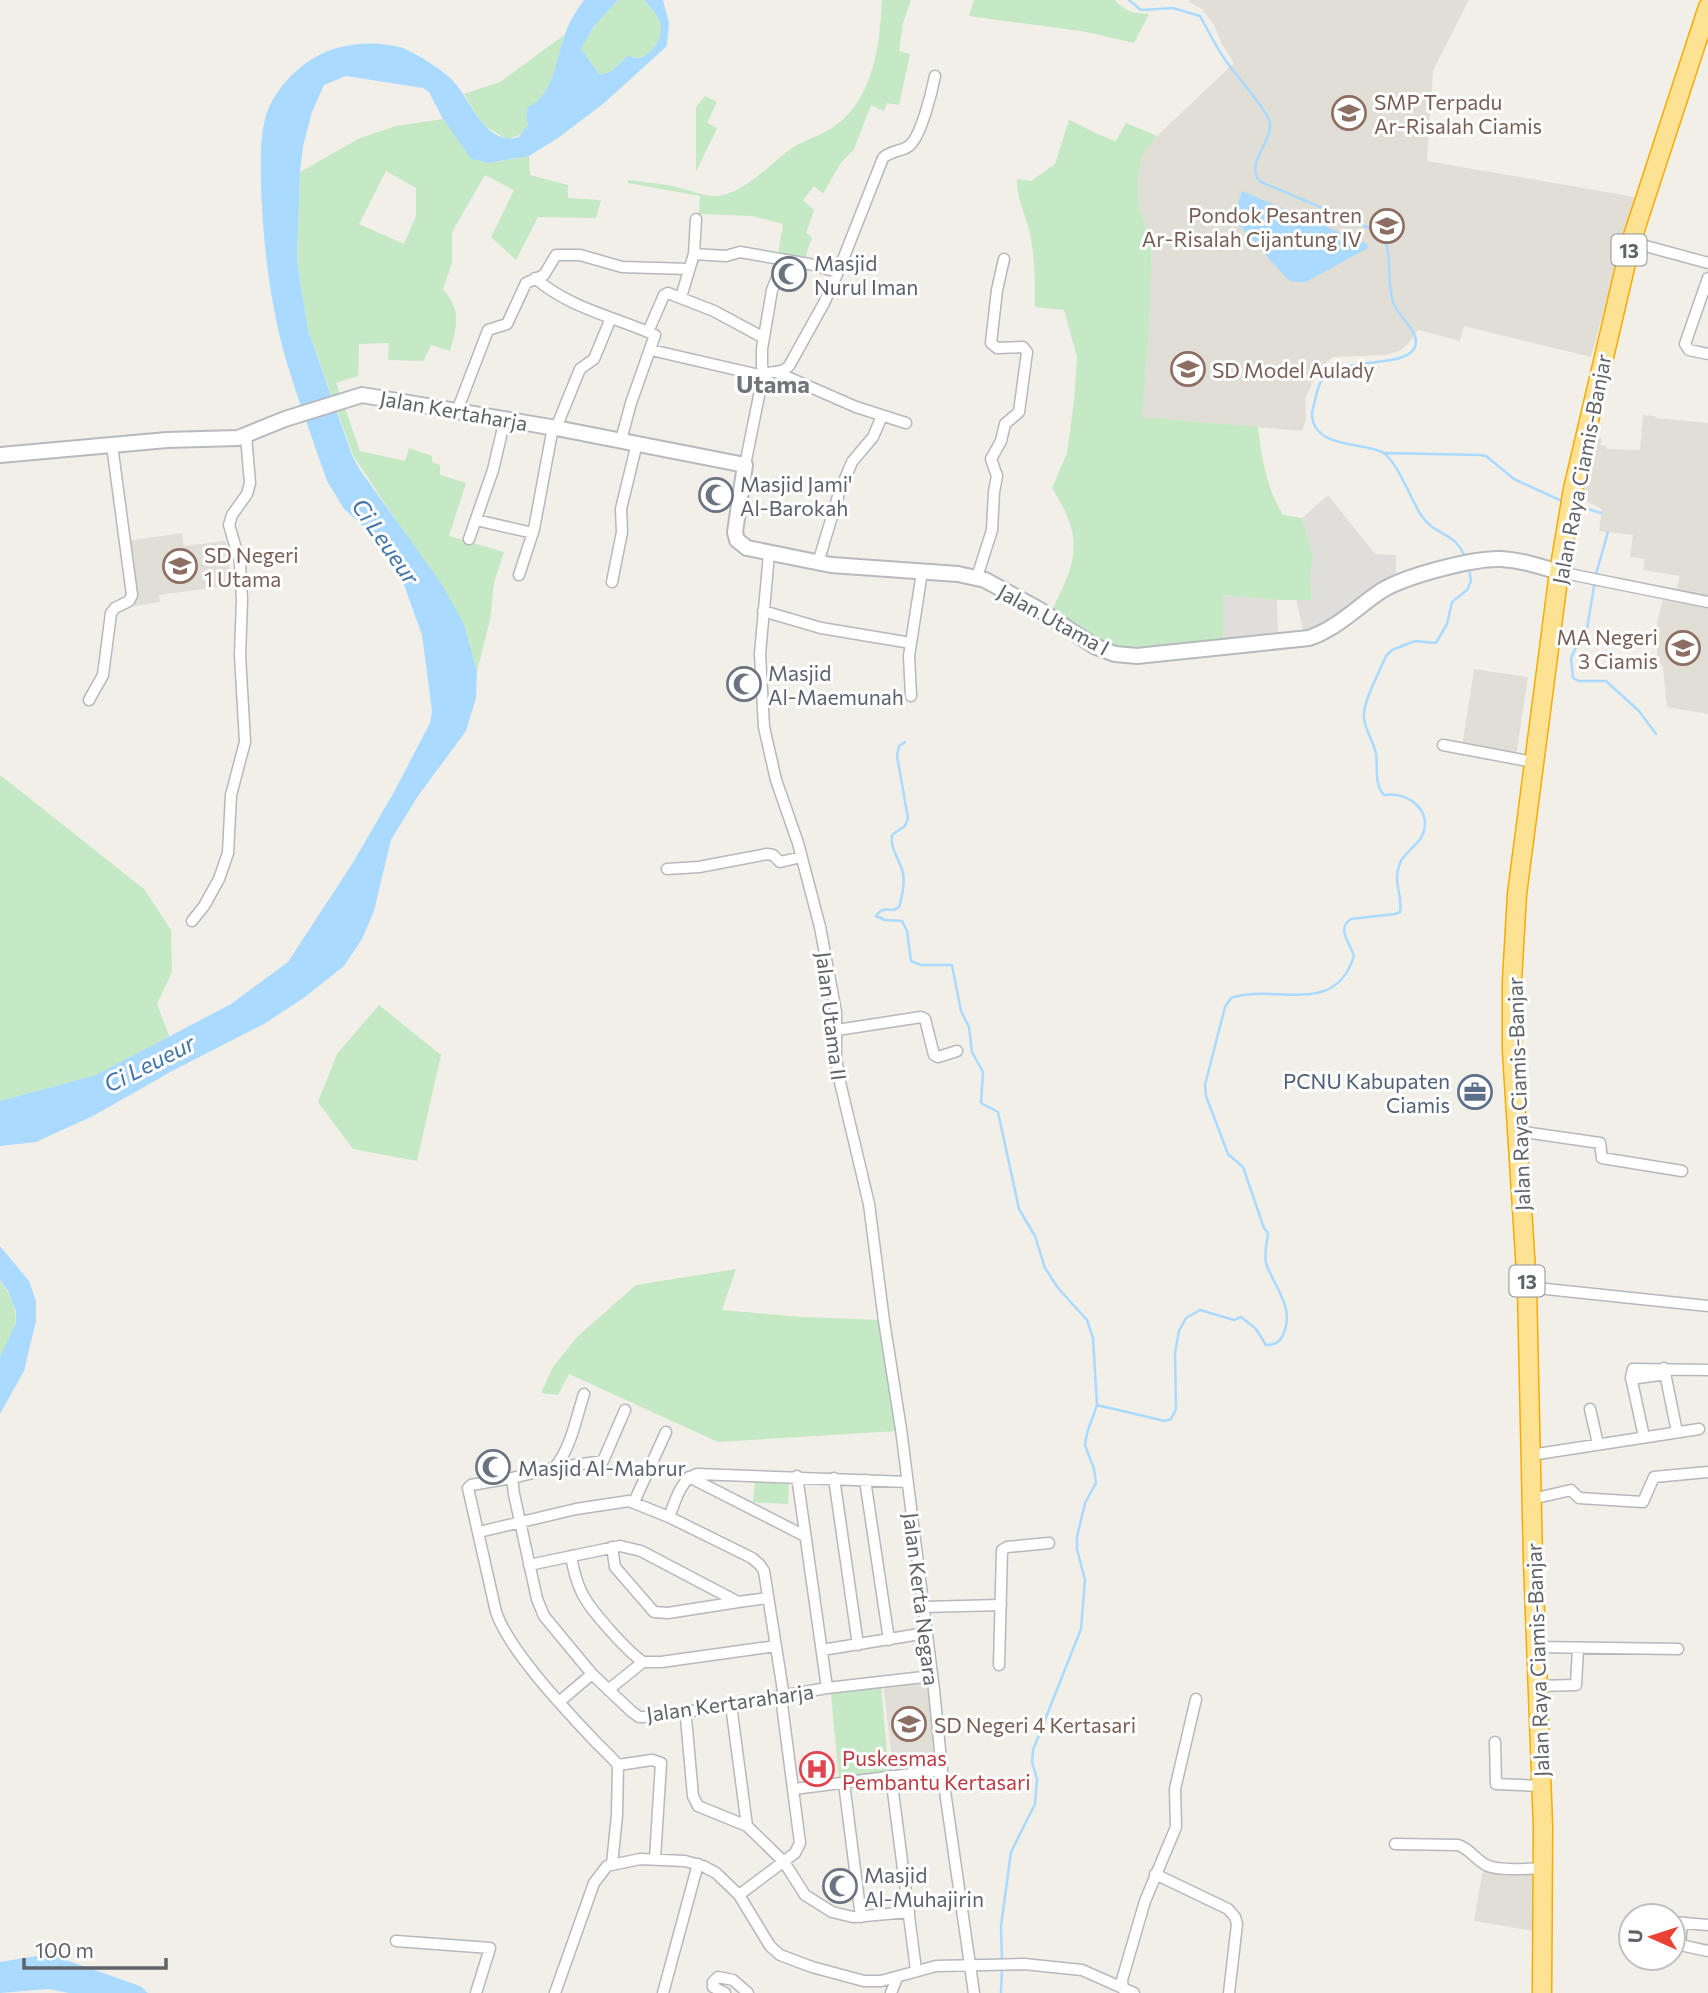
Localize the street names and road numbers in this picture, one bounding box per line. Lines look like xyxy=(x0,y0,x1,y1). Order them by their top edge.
road number: 13 xyxy=(1612,234,1646,266)
street label: Jalan Raya Ciamis-Banjar xyxy=(1546,352,1616,586)
street label: Jalan Kertaharja xyxy=(378,385,530,435)
street label: Jalan Utama I xyxy=(994,578,1114,660)
street label: Jalan Utama II xyxy=(812,950,852,1082)
street label: Jalan Raya Ciamis-Banjar xyxy=(1501,977,1535,1211)
road number: 13 xyxy=(1510,1266,1544,1296)
street label: Jalan Kerta Negara xyxy=(899,1511,945,1687)
street label: Jalan Raya Ciamis-Banjar xyxy=(1520,1543,1554,1777)
street label: Jalan Kertaraharja xyxy=(645,1678,815,1726)

